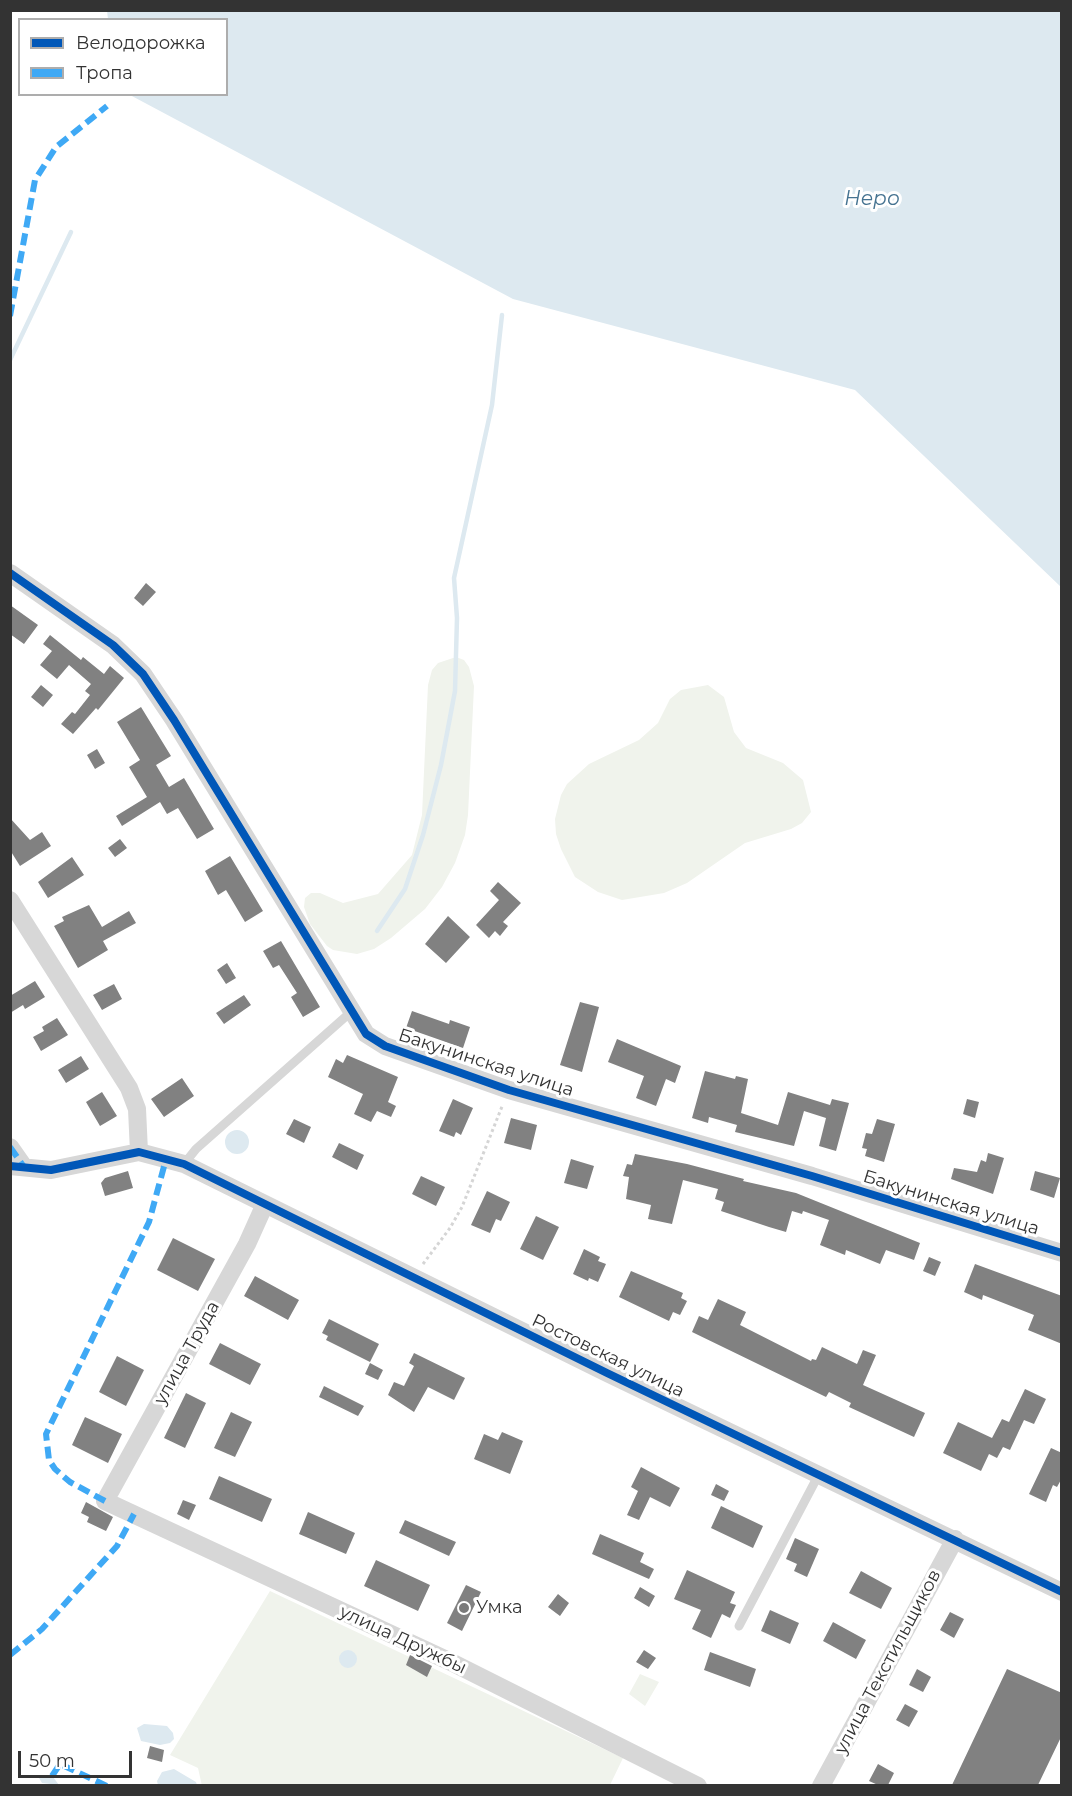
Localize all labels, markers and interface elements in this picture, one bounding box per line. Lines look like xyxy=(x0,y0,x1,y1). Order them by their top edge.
legend xyxy=(18,18,228,96)
text: Велодорожка xyxy=(76,32,205,54)
text: Тропа xyxy=(76,62,133,84)
water label: Неро xyxy=(844,187,900,211)
street label: Бакунинская улица xyxy=(396,1024,576,1102)
street label: Бакунинская улица xyxy=(860,1166,1042,1240)
street label: улица Труда xyxy=(150,1297,224,1409)
street label: Ростовская улица xyxy=(528,1310,688,1402)
street label: улица Текстильщиков xyxy=(830,1566,946,1758)
place label: Умка xyxy=(476,1597,523,1619)
street label: улица Дружбы xyxy=(336,1601,470,1679)
marker: Умка xyxy=(457,1601,471,1615)
scale bar xyxy=(21,1739,135,1777)
text: 50 m xyxy=(29,1750,75,1772)

